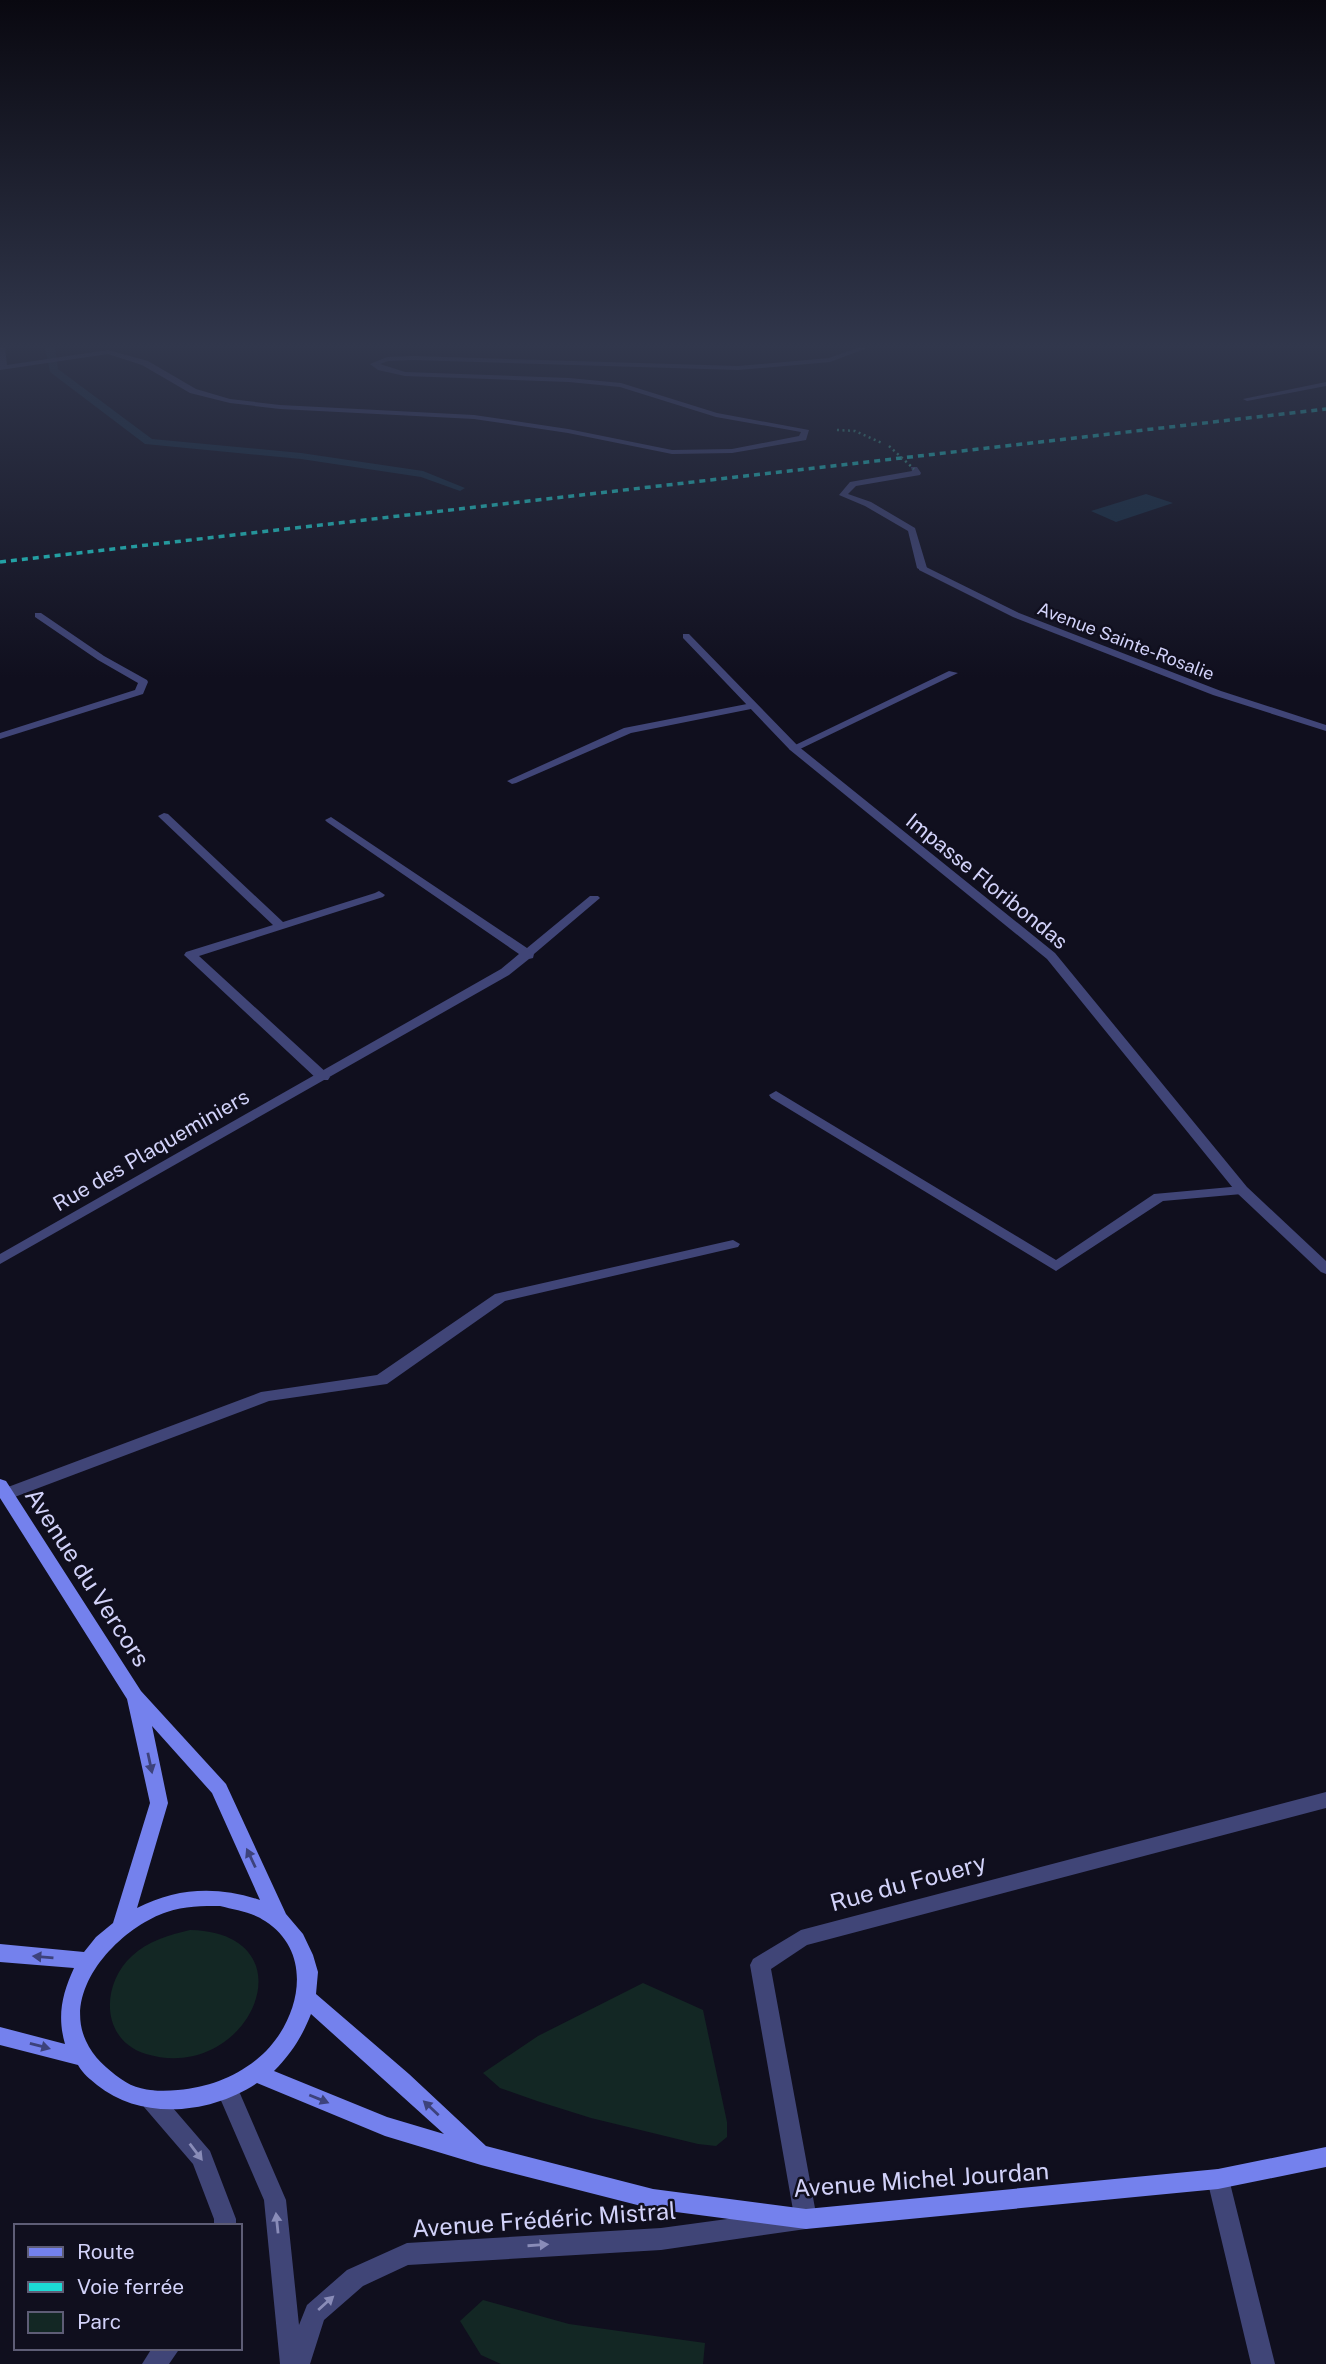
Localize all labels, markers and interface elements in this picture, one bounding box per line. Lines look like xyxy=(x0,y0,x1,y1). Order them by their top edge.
street label: Avenue Sainte-Rosalie xyxy=(1035,598,1217,684)
street label: Impasse Floribondas xyxy=(901,808,1073,954)
street label: Rue des Plaqueminiers xyxy=(49,1084,253,1216)
street label: Avenue du Vercors xyxy=(20,1483,156,1671)
one-way arrow xyxy=(144,1752,155,1774)
one-way arrow xyxy=(245,1848,256,1868)
street label: Rue du Fouery xyxy=(827,1848,989,1916)
one-way arrow xyxy=(32,1951,54,1962)
one-way arrow xyxy=(29,2041,51,2052)
one-way arrow xyxy=(309,2094,330,2105)
one-way arrow xyxy=(423,2101,440,2117)
one-way arrow xyxy=(188,2143,203,2161)
street label: Avenue Michel Jourdan xyxy=(792,2156,1050,2202)
street label: Avenue Frédéric Mistral xyxy=(411,2196,677,2242)
one-way arrow xyxy=(271,2212,282,2234)
legend xyxy=(14,2224,242,2350)
text: Route xyxy=(77,2239,135,2264)
one-way arrow xyxy=(527,2239,549,2250)
text: Voie ferrée xyxy=(77,2274,184,2299)
one-way arrow xyxy=(317,2296,334,2312)
text: Parc xyxy=(77,2309,121,2334)

